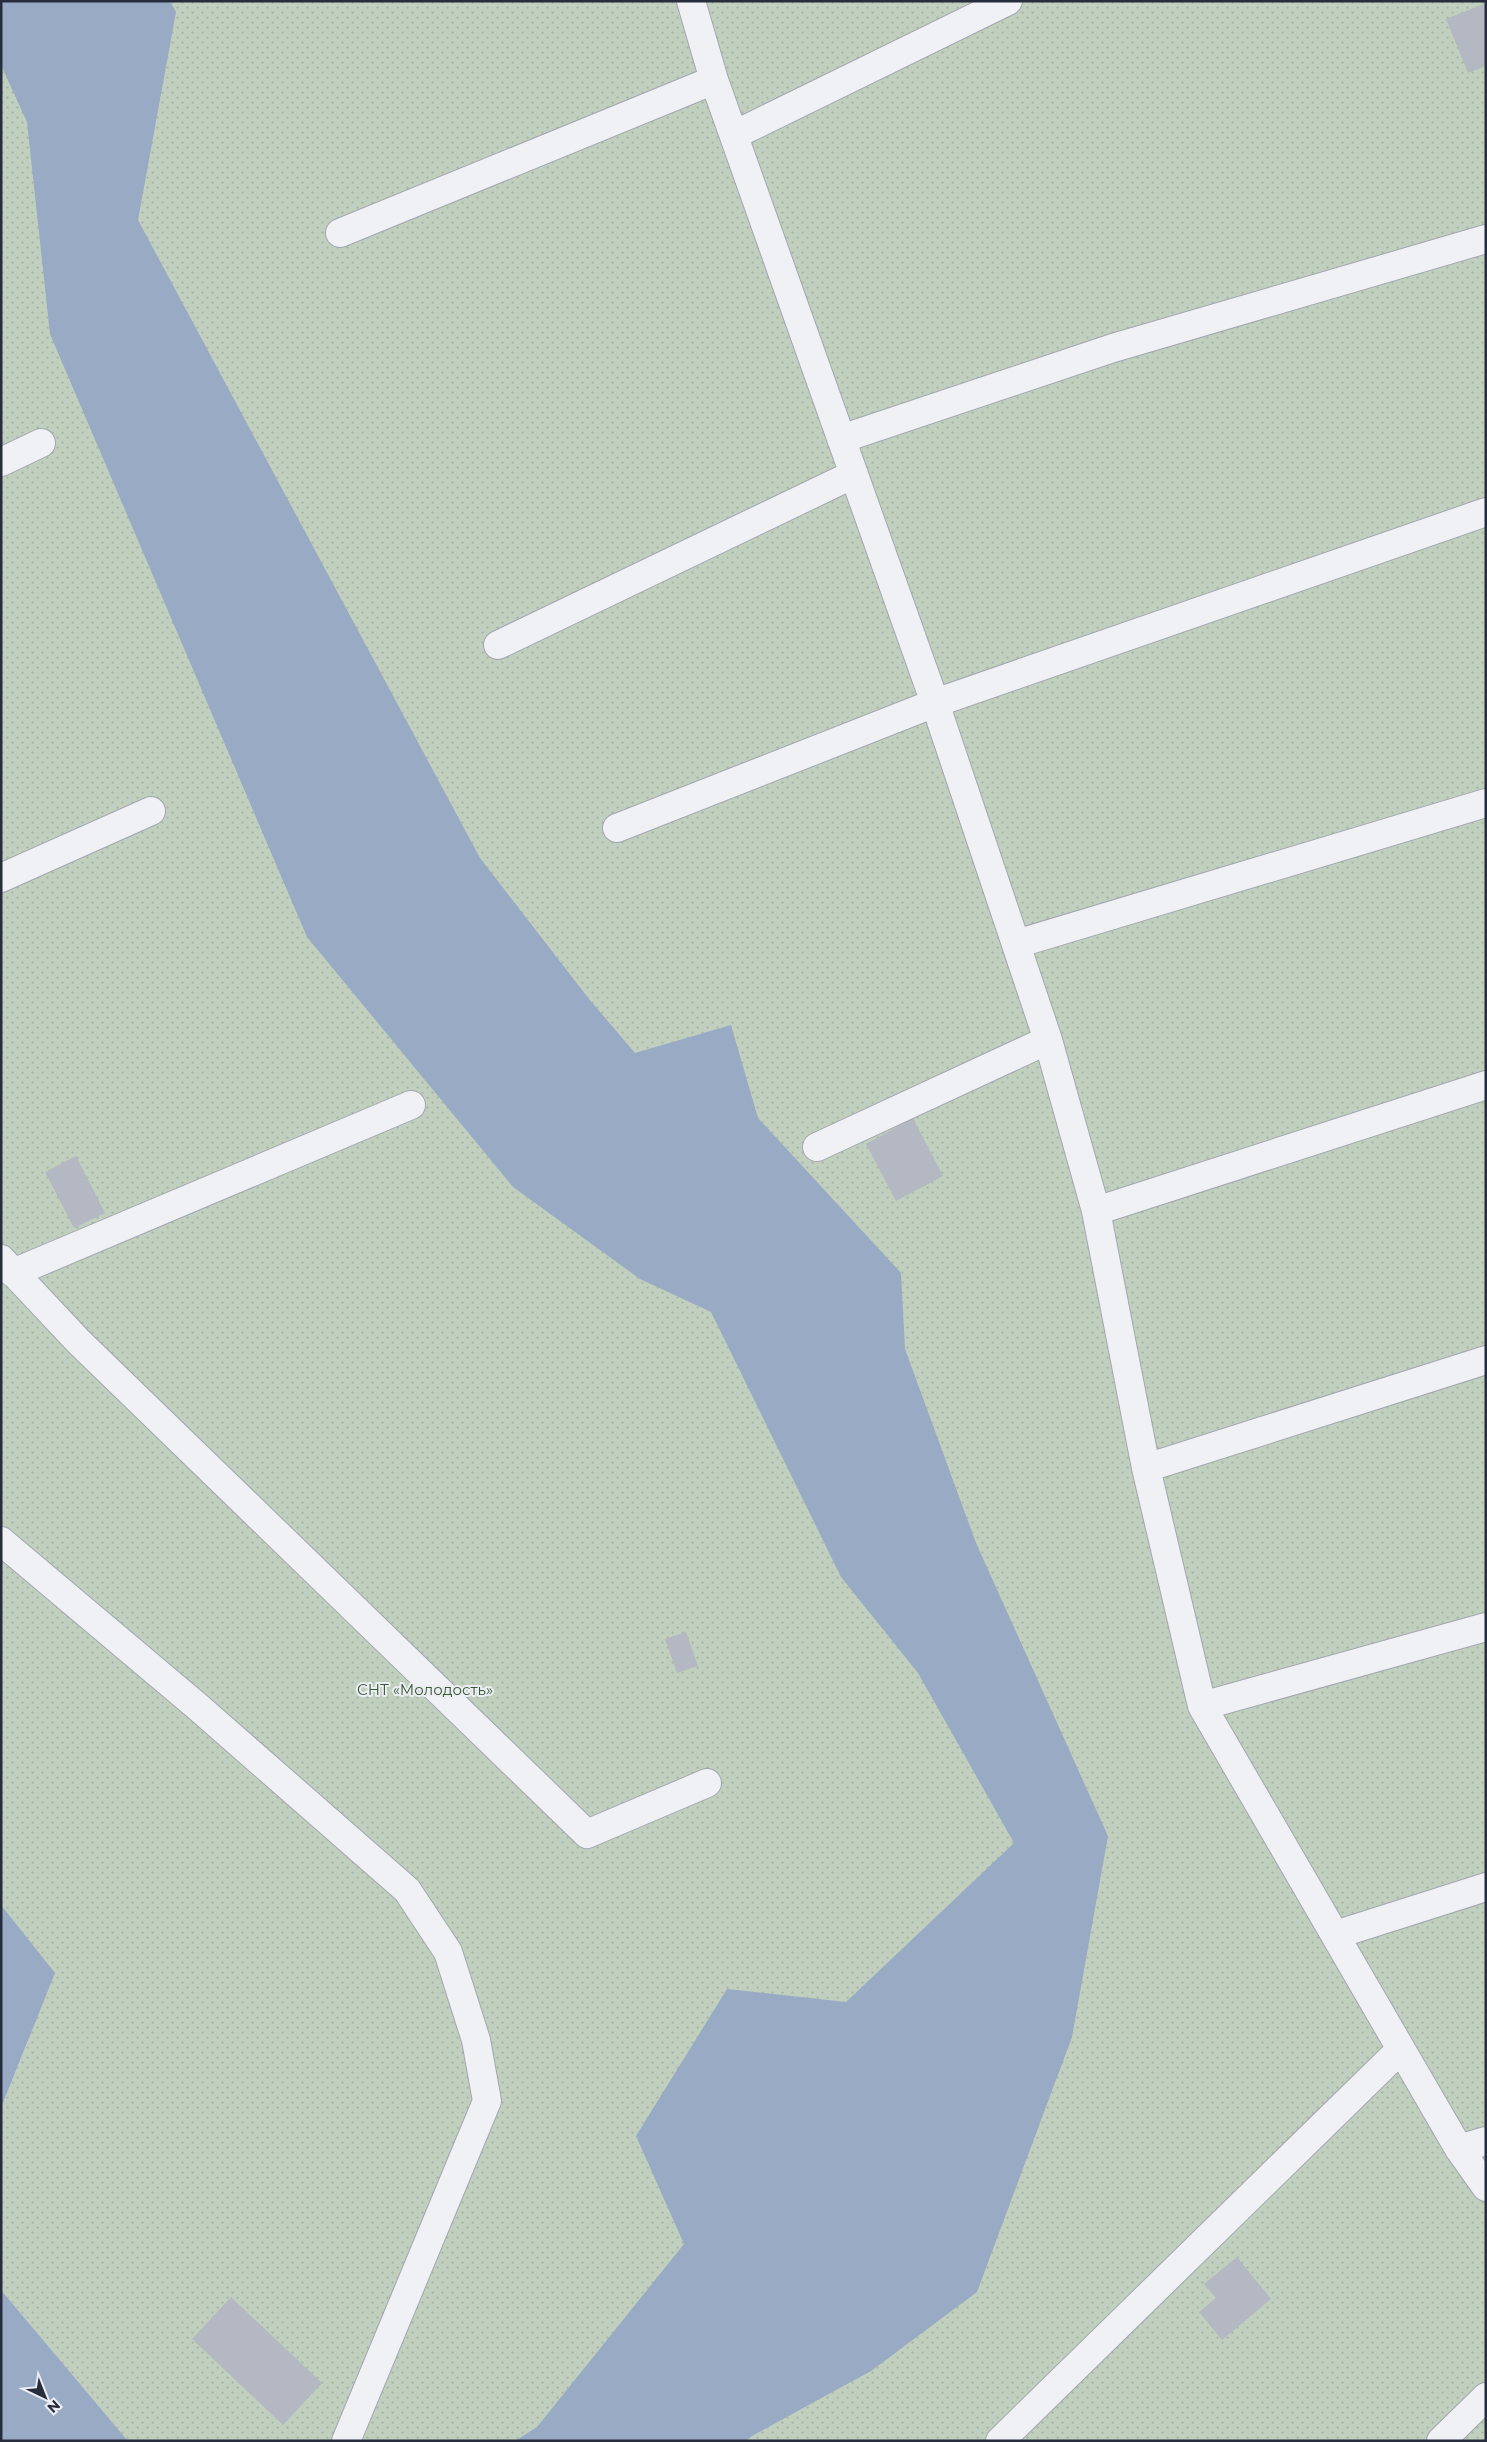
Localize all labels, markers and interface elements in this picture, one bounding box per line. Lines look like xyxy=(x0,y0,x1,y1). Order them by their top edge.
park label: СНТ «Молодость» xyxy=(357,1680,493,1699)
north arrow xyxy=(20,2372,70,2422)
text: N xyxy=(44,2396,64,2417)

